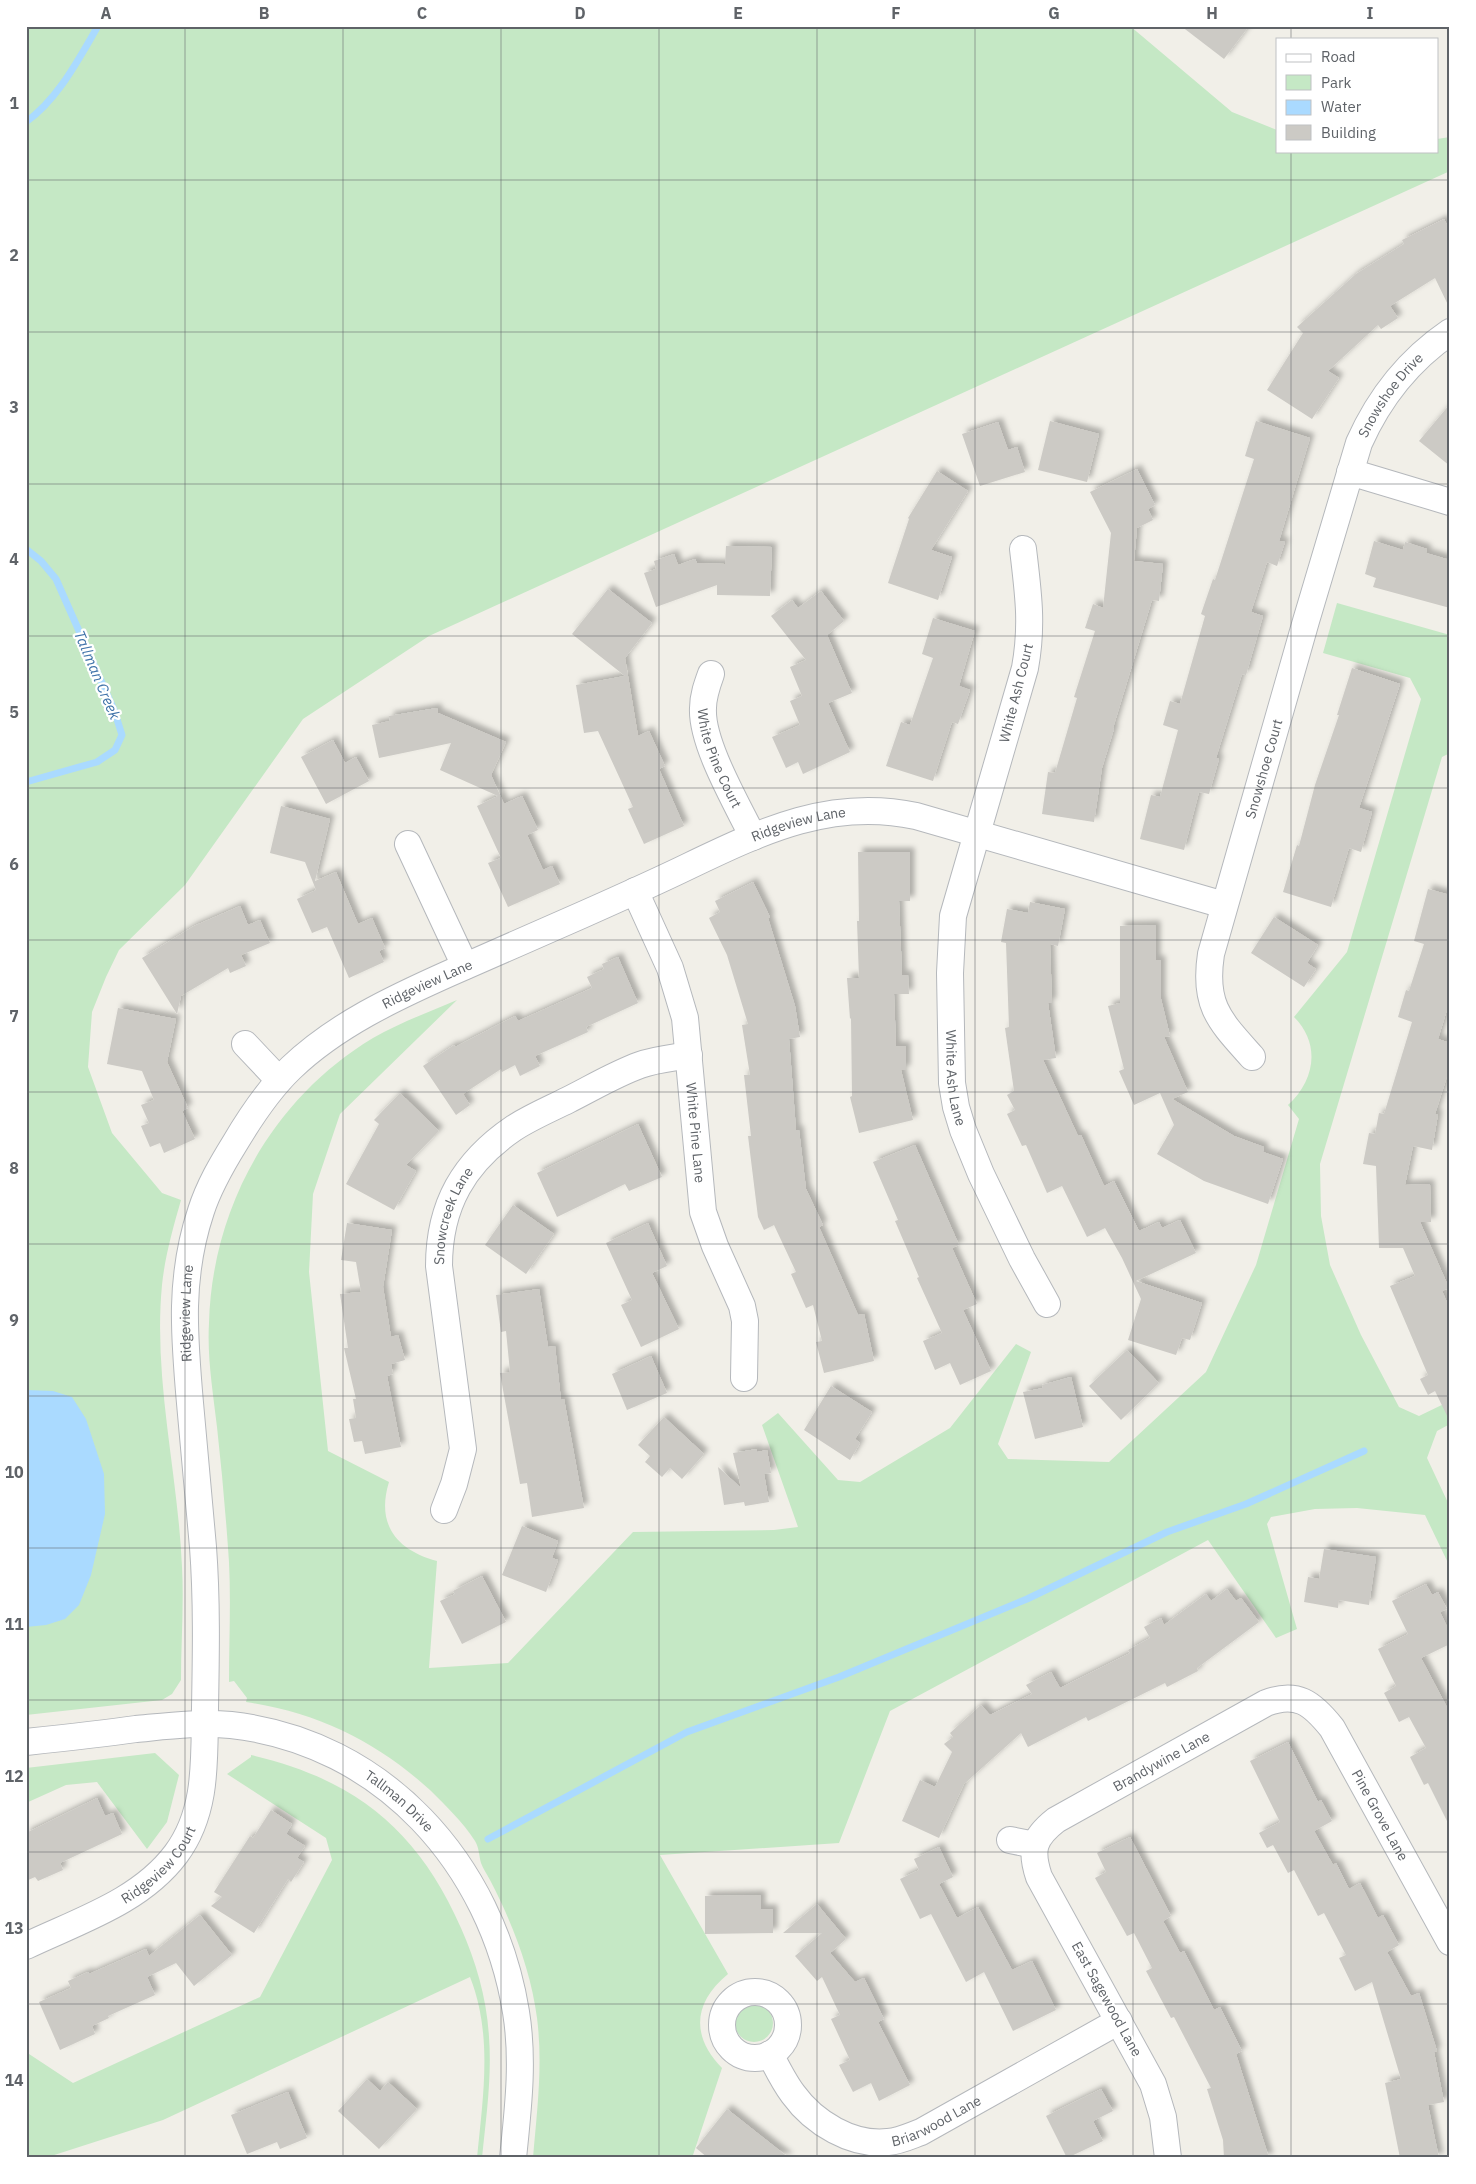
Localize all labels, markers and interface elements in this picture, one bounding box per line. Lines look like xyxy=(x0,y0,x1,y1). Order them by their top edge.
text: A xyxy=(101,3,112,23)
text: B xyxy=(259,3,270,23)
text: C xyxy=(417,3,427,23)
text: D xyxy=(574,3,586,23)
text: E xyxy=(733,3,743,23)
text: F xyxy=(891,3,901,23)
text: G xyxy=(1048,3,1060,23)
text: H xyxy=(1206,3,1218,23)
text: I xyxy=(1367,3,1374,23)
legend xyxy=(1276,38,1438,152)
text: Road xyxy=(1321,47,1356,66)
text: Park xyxy=(1321,73,1351,92)
text: 1 xyxy=(9,93,19,113)
text: Water xyxy=(1321,97,1362,116)
text: Building xyxy=(1321,123,1376,142)
text: 2 xyxy=(9,245,19,265)
street label: Snowshoe Drive xyxy=(1354,349,1427,441)
text: 3 xyxy=(9,397,19,417)
text: 4 xyxy=(9,549,19,569)
water label: Tallman Creek xyxy=(70,627,125,722)
street label: White Ash Court xyxy=(995,642,1037,744)
text: 5 xyxy=(9,702,19,722)
street label: White Pine Court xyxy=(694,708,746,811)
street label: Snowshoe Court xyxy=(1241,717,1287,821)
street label: Ridgeview Lane xyxy=(748,803,847,846)
text: 6 xyxy=(9,854,19,874)
street label: Ridgeview Lane xyxy=(379,955,475,1013)
text: 7 xyxy=(9,1006,19,1026)
street label: White Ash Lane xyxy=(942,1029,970,1128)
street label: White Pine Lane xyxy=(682,1082,709,1184)
text: 8 xyxy=(9,1158,19,1178)
street label: Snowcreek Lane xyxy=(430,1163,477,1265)
street label: Ridgeview Lane xyxy=(176,1263,197,1363)
text: 9 xyxy=(9,1310,19,1330)
text: 10 xyxy=(4,1462,24,1482)
text: 11 xyxy=(4,1614,24,1634)
street label: Brandywine Lane xyxy=(1110,1727,1213,1796)
text: 12 xyxy=(4,1766,24,1786)
street label: Tallman Drive xyxy=(361,1766,438,1836)
street label: Pine Grove Lane xyxy=(1348,1766,1413,1864)
street label: Ridgeview Court xyxy=(118,1823,200,1908)
text: 13 xyxy=(4,1918,24,1938)
street label: East Sagewood Lane xyxy=(1068,1938,1146,2060)
text: 14 xyxy=(4,2070,24,2090)
street label: Briarwood Lane xyxy=(890,2091,984,2151)

